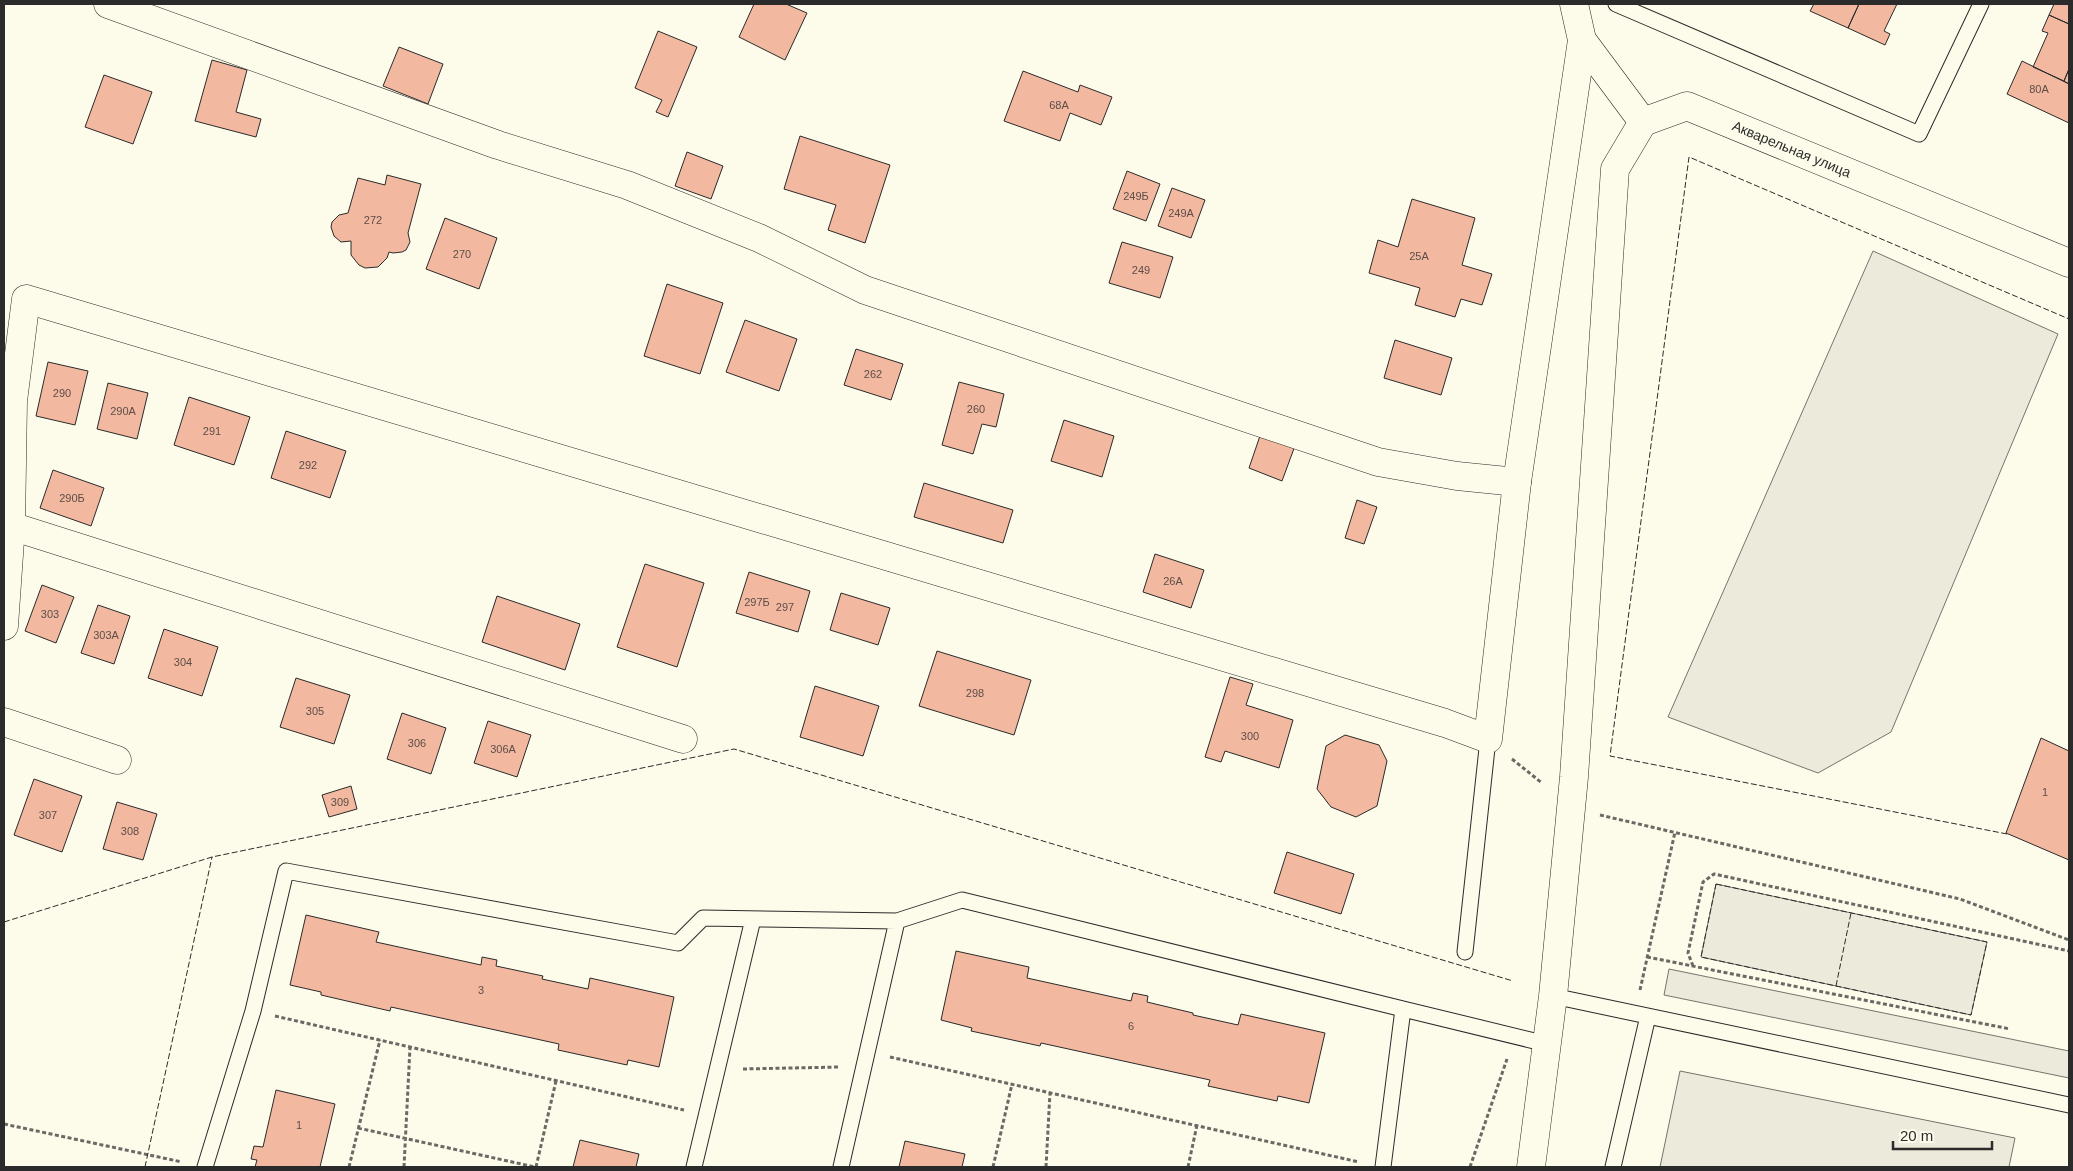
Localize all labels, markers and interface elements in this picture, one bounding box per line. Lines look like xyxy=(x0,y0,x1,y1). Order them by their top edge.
house number: 80А xyxy=(2029,83,2049,95)
house number: 68А xyxy=(1049,99,1069,111)
street label: Акварельная улица xyxy=(1730,118,1854,181)
house number: 249Б xyxy=(1123,190,1149,202)
house number: 249А xyxy=(1168,207,1195,219)
house number: 272 xyxy=(364,214,382,226)
house number: 270 xyxy=(453,248,471,260)
house number: 25А xyxy=(1409,250,1429,262)
house number: 249 xyxy=(1132,264,1150,276)
house number: 262 xyxy=(864,368,882,380)
house number: 290 xyxy=(53,387,71,399)
house number: 260 xyxy=(967,403,985,415)
house number: 290А xyxy=(110,405,137,417)
house number: 291 xyxy=(203,425,221,437)
house number: 292 xyxy=(299,459,317,471)
house number: 290Б xyxy=(59,492,85,504)
house number: 26А xyxy=(1163,575,1183,587)
house number: 297Б xyxy=(744,596,770,608)
house number: 297 xyxy=(776,601,794,613)
house number: 303 xyxy=(41,608,59,620)
house number: 303А xyxy=(93,629,120,641)
house number: 304 xyxy=(174,656,192,668)
house number: 298 xyxy=(966,687,984,699)
house number: 305 xyxy=(306,705,324,717)
house number: 300 xyxy=(1241,730,1259,742)
house number: 306 xyxy=(408,737,426,749)
house number: 306А xyxy=(490,743,517,755)
house number: 1 xyxy=(2042,786,2048,798)
house number: 309 xyxy=(331,796,349,808)
house number: 307 xyxy=(39,809,57,821)
house number: 308 xyxy=(121,825,139,837)
house number: 3 xyxy=(478,984,484,996)
house number: 6 xyxy=(1128,1020,1134,1032)
scale bar xyxy=(1893,1118,1992,1150)
house number: 1 xyxy=(296,1119,302,1131)
text: 20 m xyxy=(1900,1127,1933,1144)

